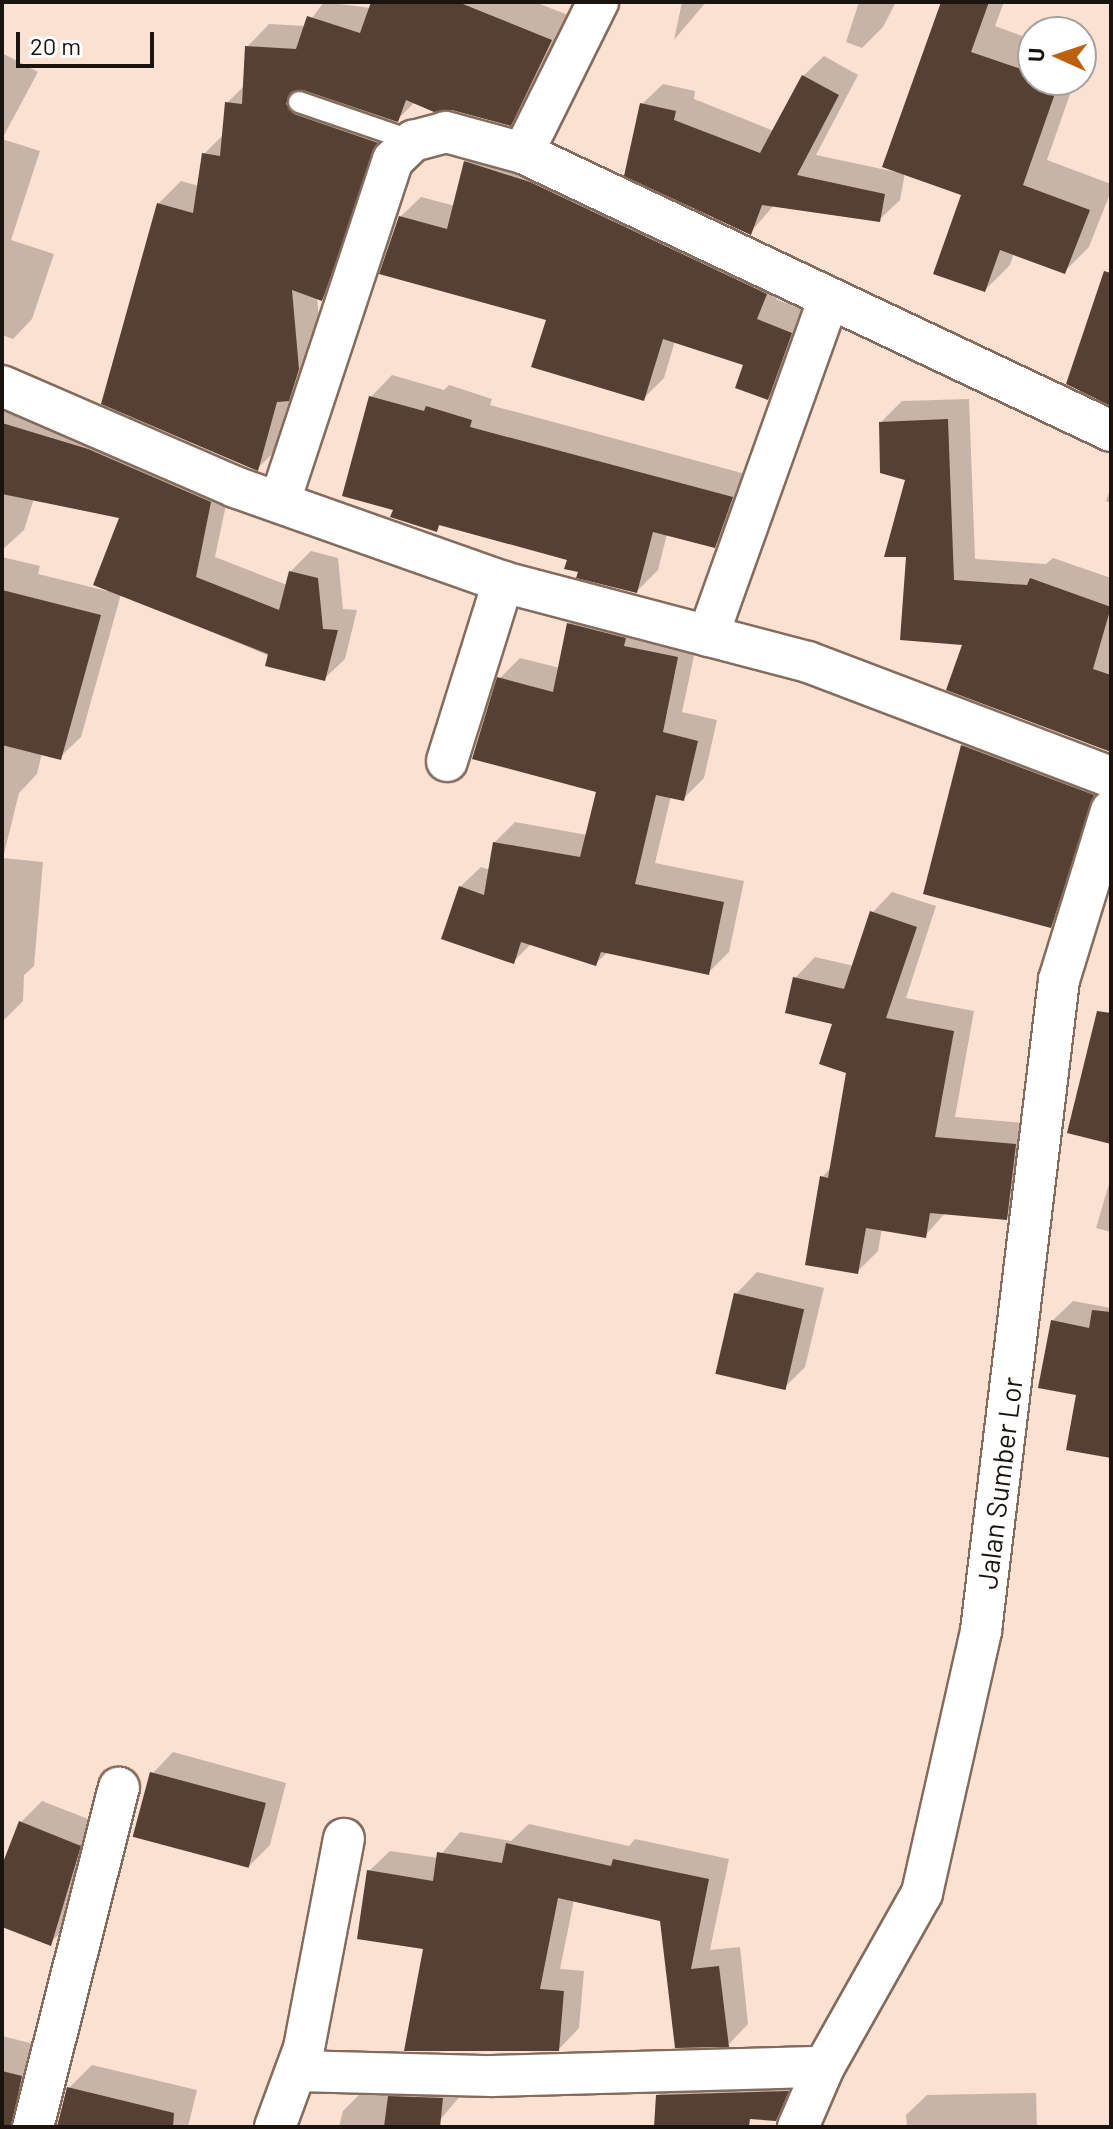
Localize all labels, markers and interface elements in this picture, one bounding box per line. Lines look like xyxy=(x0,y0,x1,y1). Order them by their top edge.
scale bar xyxy=(20,16,158,66)
north arrow xyxy=(1017,16,1097,96)
text: 20 m xyxy=(30,31,81,60)
text: U xyxy=(1022,47,1048,62)
street label: Jalan Sumber Lor xyxy=(969,1375,1029,1591)

